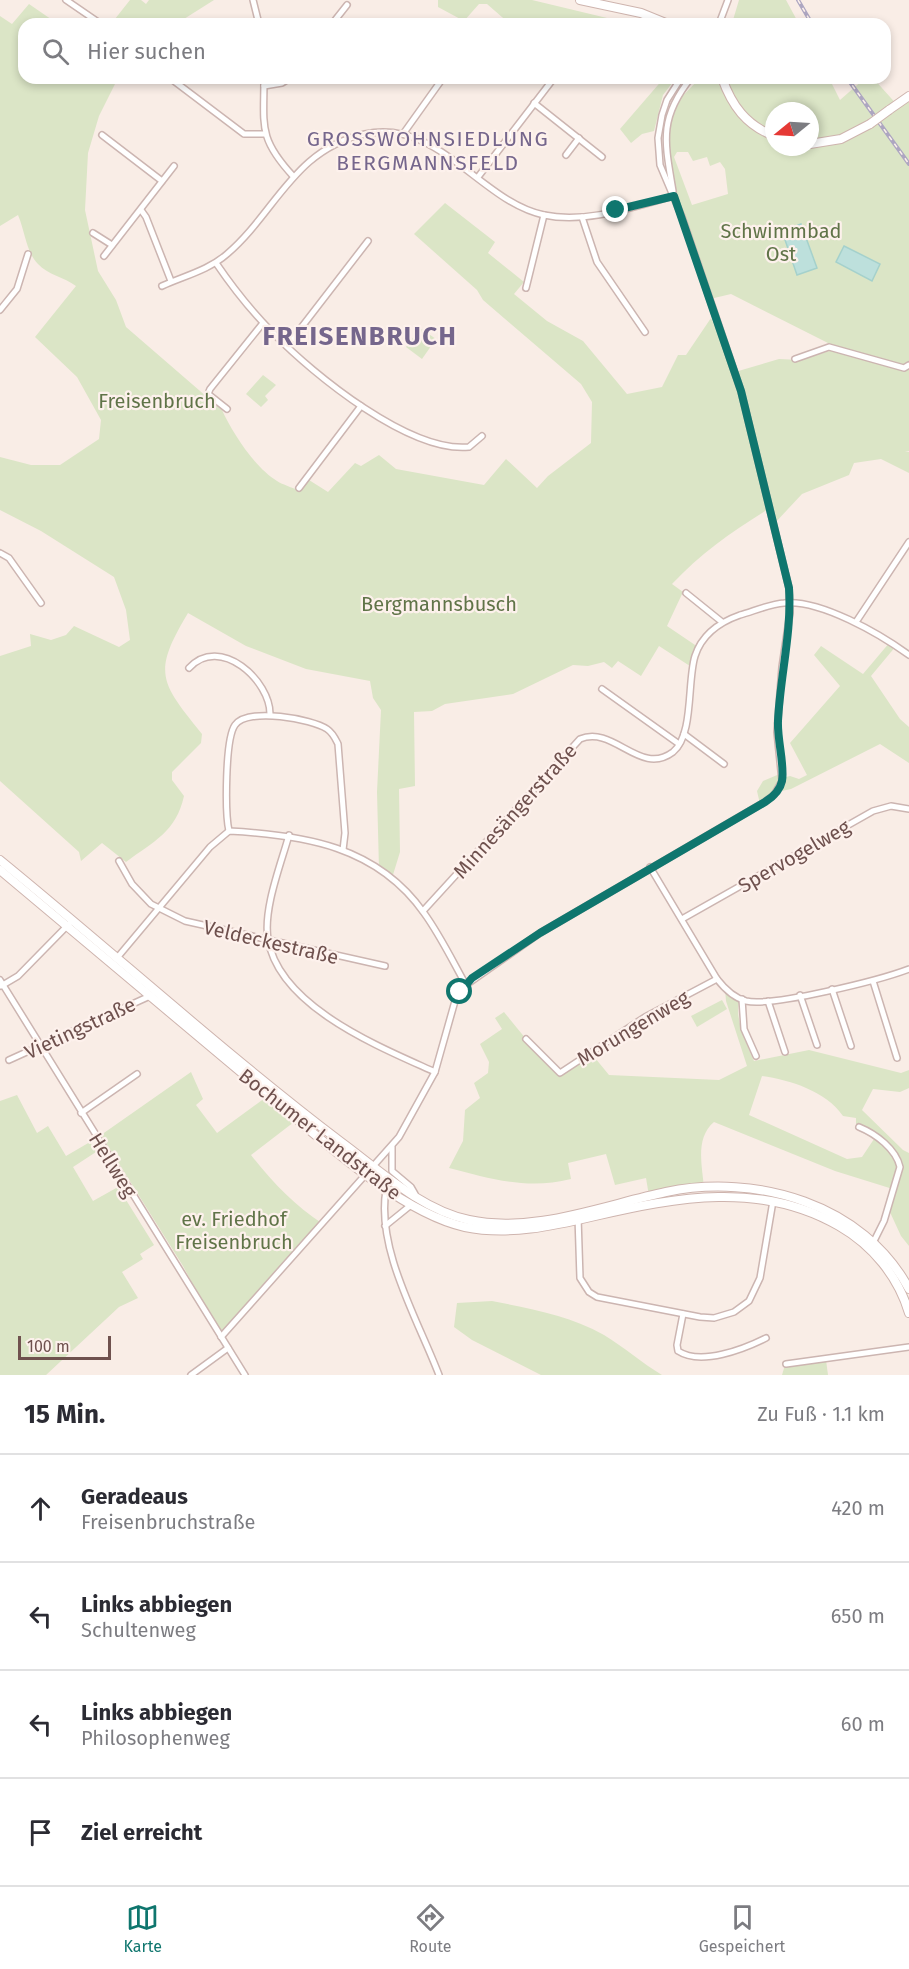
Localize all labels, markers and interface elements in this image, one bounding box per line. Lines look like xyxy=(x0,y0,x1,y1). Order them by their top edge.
search box xyxy=(18,18,891,84)
icon: search xyxy=(39,35,72,68)
text: Hier suchen xyxy=(87,38,206,65)
north arrow xyxy=(765,102,819,156)
district label: GROSSWOHNSIEDLUNG BERGMANNSFELD xyxy=(307,126,549,176)
route end xyxy=(602,196,628,222)
park label: Schwimmbad Ost xyxy=(721,219,841,266)
district label: FREISENBRUCH xyxy=(263,321,457,352)
park label: Freisenbruch xyxy=(98,389,216,413)
park label: Bergmannsbusch xyxy=(361,592,517,616)
street label: Minnesängerstraße xyxy=(448,739,582,883)
street label: Spervogelweg xyxy=(734,814,855,898)
street label: Veldeckestraße xyxy=(201,915,341,969)
route start xyxy=(446,978,472,1004)
street label: Morungenweg xyxy=(573,985,694,1071)
street label: Vietingstraße xyxy=(21,992,139,1064)
street label: Bochumer Landstraße xyxy=(234,1063,406,1205)
street label: Hellweg xyxy=(84,1128,143,1202)
park label: ev. Friedhof Freisenbruch xyxy=(175,1207,293,1254)
scale bar xyxy=(18,1333,111,1360)
text: 100 m xyxy=(27,1337,70,1356)
text: 15 Min. xyxy=(24,1399,105,1430)
text: Zu Fuß · 1.1 km xyxy=(757,1402,885,1426)
text: Geradeaus xyxy=(81,1483,188,1510)
icon: ahead xyxy=(24,1492,57,1525)
text: 420 m xyxy=(831,1496,885,1520)
text: Freisenbruchstraße xyxy=(81,1510,255,1534)
text: Links abbiegen xyxy=(81,1591,232,1618)
icon: left xyxy=(24,1600,57,1633)
text: 650 m xyxy=(831,1604,885,1628)
text: Schultenweg xyxy=(81,1618,196,1642)
text: Links abbiegen xyxy=(81,1699,232,1726)
icon: left xyxy=(24,1708,57,1741)
text: 60 m xyxy=(841,1712,885,1736)
text: Philosophenweg xyxy=(81,1726,230,1750)
icon: arrive xyxy=(24,1816,57,1849)
text: Ziel erreicht xyxy=(81,1819,202,1846)
tab: Karte xyxy=(124,1901,162,1956)
tab: Route xyxy=(409,1901,452,1956)
tab: Gespeichert xyxy=(699,1901,785,1956)

